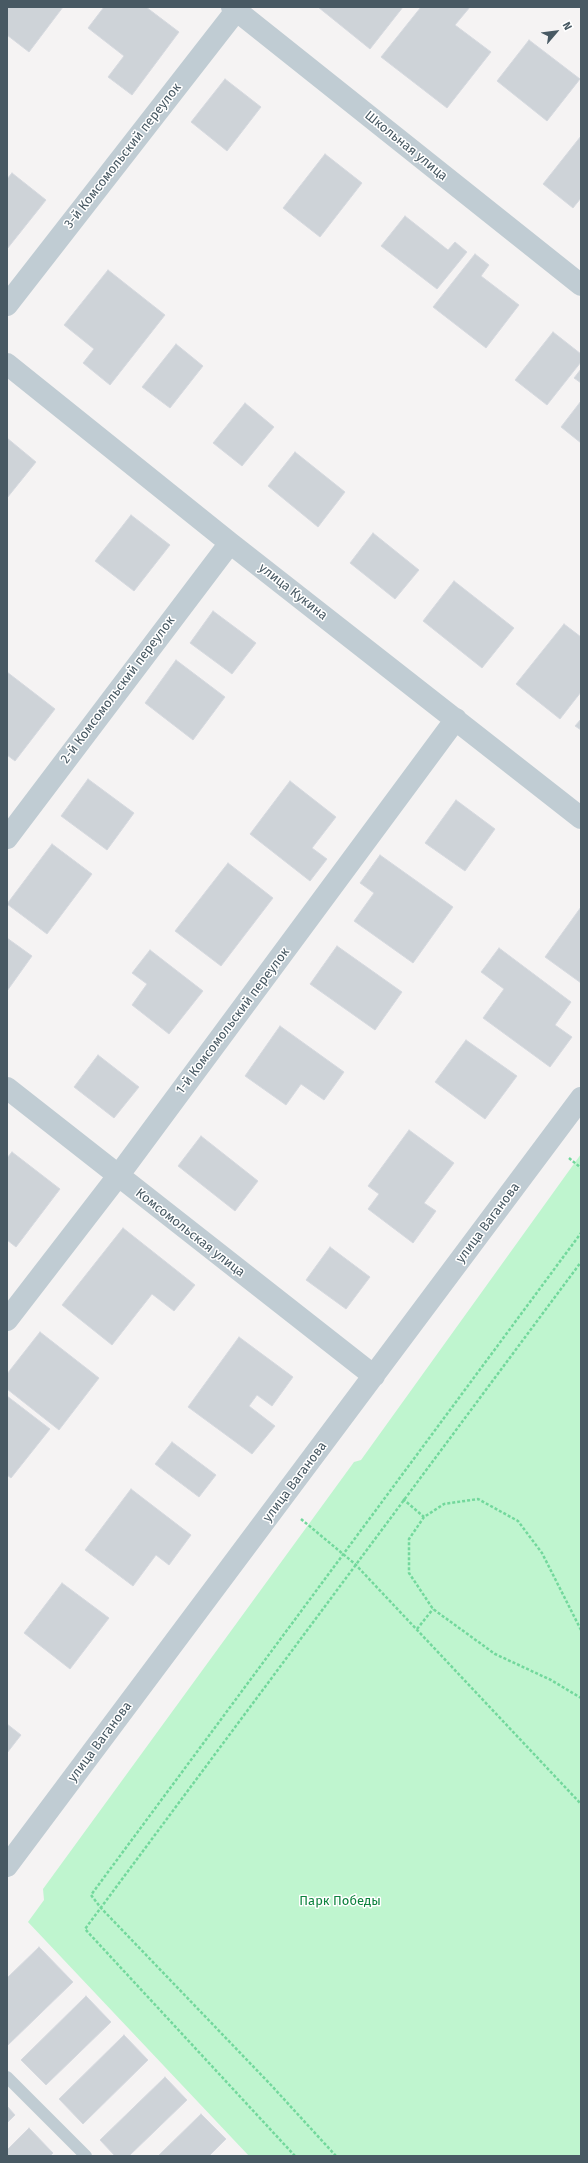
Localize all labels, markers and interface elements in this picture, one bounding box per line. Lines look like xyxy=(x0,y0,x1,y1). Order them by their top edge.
north arrow xyxy=(536,12,576,52)
text: N xyxy=(560,20,574,32)
street label: 3-й Комсомольский переулок xyxy=(61,80,185,232)
street label: Школьная улица xyxy=(361,108,451,184)
street label: улица Кукина xyxy=(256,560,330,624)
street label: 2-й Комсомольский переулок xyxy=(58,613,178,767)
street label: 1-й Комсомольский переулок xyxy=(173,945,293,1097)
street label: улица Ваганова xyxy=(453,1180,523,1266)
street label: Комсомольская улица xyxy=(132,1185,248,1281)
street label: улица Ваганова xyxy=(260,1439,330,1525)
street label: улица Ваганова xyxy=(65,1699,135,1785)
park label: Парк Победы xyxy=(299,1893,381,1909)

